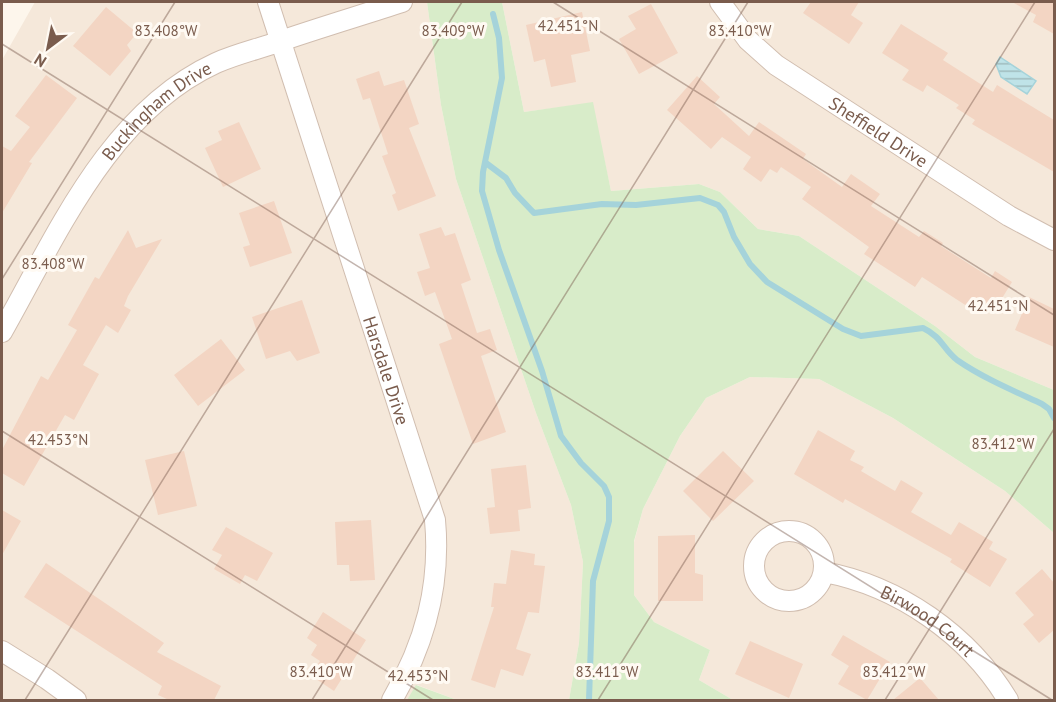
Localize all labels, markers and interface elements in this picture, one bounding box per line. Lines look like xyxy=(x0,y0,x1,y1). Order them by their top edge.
text: 42.451°N xyxy=(538,16,598,35)
north arrow xyxy=(18,18,78,78)
text: 83.408°W xyxy=(135,21,198,40)
text: 83.409°W xyxy=(422,21,485,40)
text: 83.410°W xyxy=(709,21,772,40)
text: N xyxy=(30,49,50,72)
street label: Buckingham Drive xyxy=(96,56,215,164)
street label: Sheffield Drive xyxy=(825,91,932,172)
text: 83.408°W xyxy=(22,254,85,273)
text: 42.451°N xyxy=(968,296,1028,315)
street label: Harsdale Drive xyxy=(358,313,415,428)
text: 42.453°N xyxy=(28,430,88,449)
text: 83.412°W xyxy=(972,434,1035,453)
street label: Birwood Court xyxy=(877,580,980,661)
text: 83.410°W xyxy=(290,662,353,681)
text: 83.411°W xyxy=(576,662,639,681)
text: 83.412°W xyxy=(863,662,926,681)
text: 42.453°N xyxy=(388,666,448,685)

